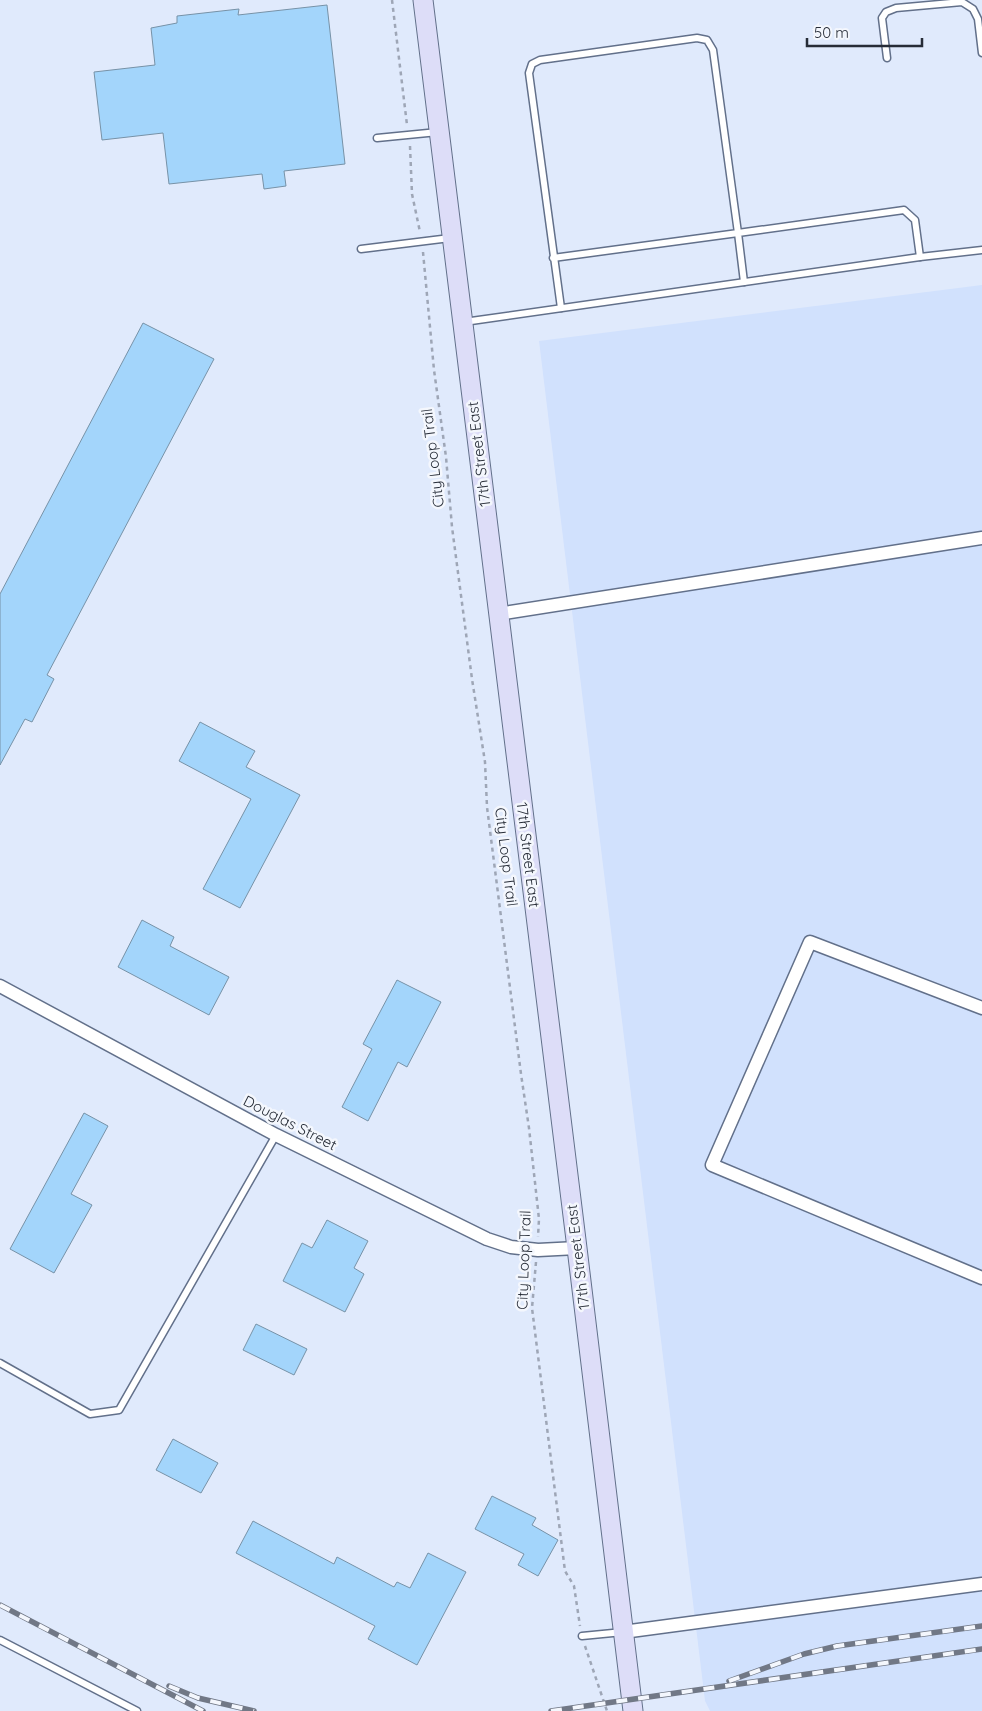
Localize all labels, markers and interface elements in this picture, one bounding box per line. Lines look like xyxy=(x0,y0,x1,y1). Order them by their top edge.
scale bar xyxy=(807,15,922,47)
text: 50 m xyxy=(814,23,849,42)
street label: 17th Street East xyxy=(463,400,494,508)
street label: City Loop Trail xyxy=(417,408,448,509)
street label: 17th Street East xyxy=(513,801,544,909)
street label: City Loop Trail xyxy=(491,806,522,907)
street label: Douglas Street xyxy=(240,1091,340,1154)
street label: 17th Street East xyxy=(562,1203,593,1311)
street label: City Loop Trail xyxy=(512,1210,535,1310)

